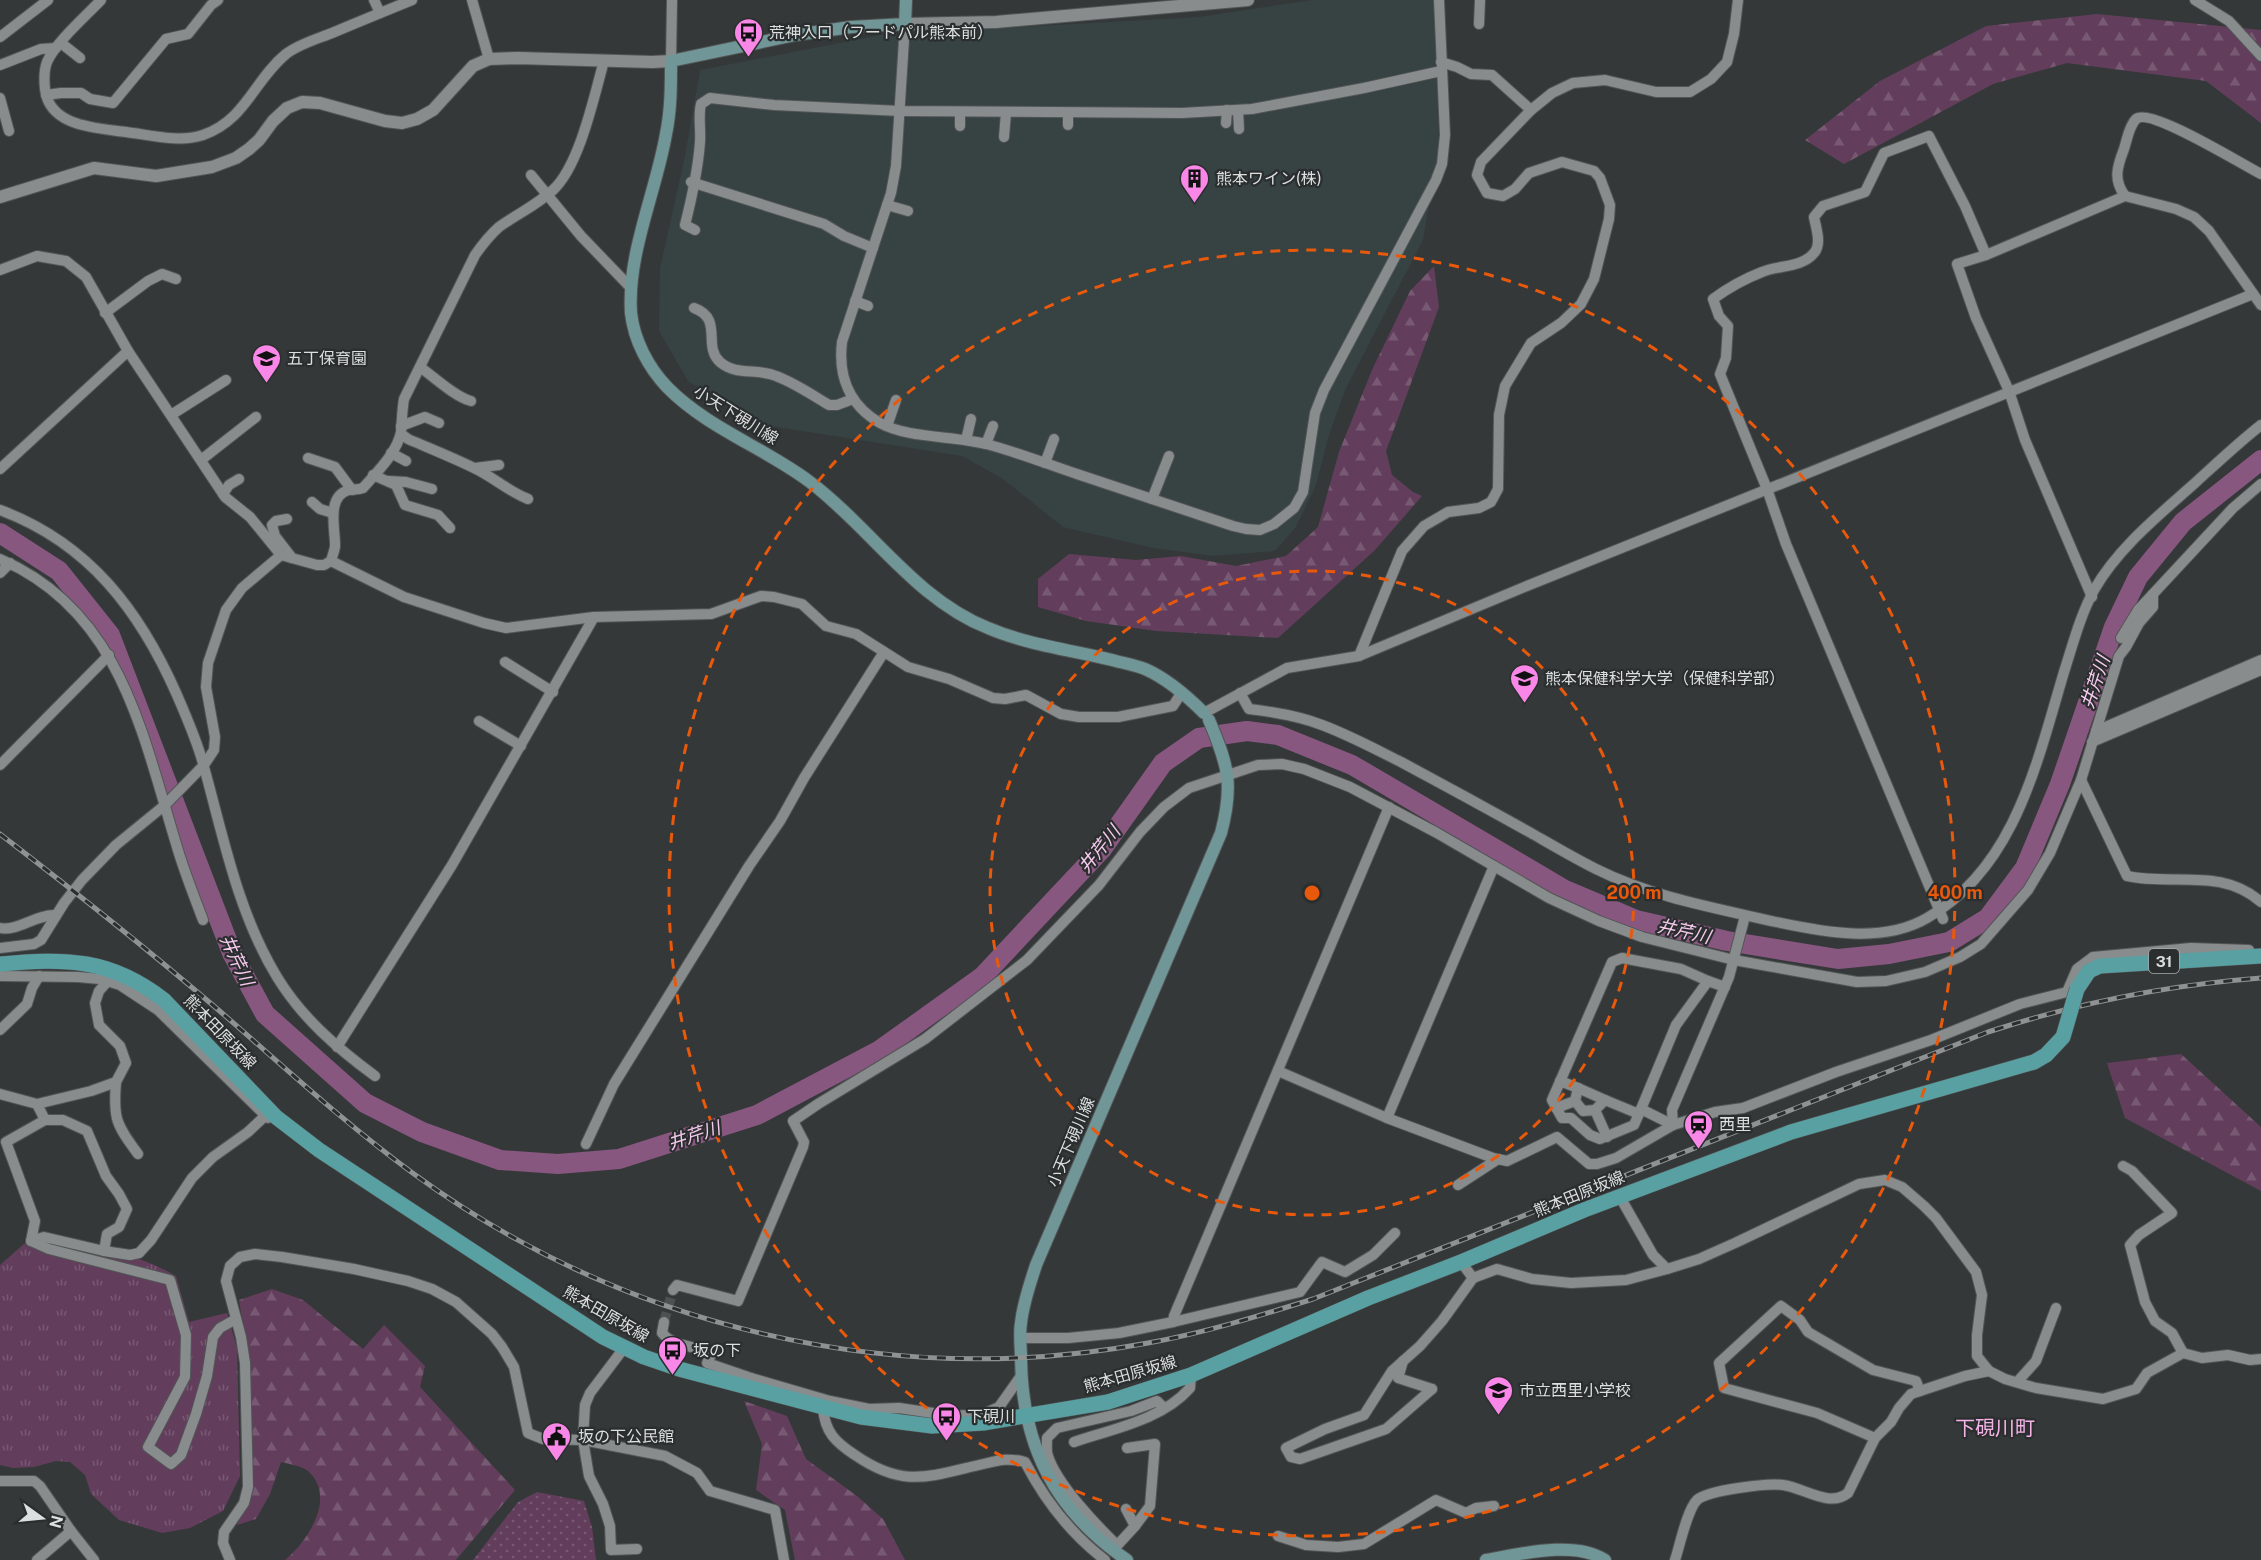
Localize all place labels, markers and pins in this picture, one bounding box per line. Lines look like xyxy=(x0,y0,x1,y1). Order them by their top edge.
bus stop icon: 荒神入口（フードパル熊本前） xyxy=(732,16,764,58)
place label: 荒神入口（フードパル熊本前） xyxy=(769,23,993,42)
building icon: 熊本ワイン(株) xyxy=(1179,162,1211,204)
place label: 熊本ワイン(株) xyxy=(1216,169,1322,188)
school or university icon: 五丁保育園 xyxy=(250,342,282,384)
place label: 五丁保育園 xyxy=(287,349,367,368)
school or university icon: 熊本保健科学大学（保健科学部） xyxy=(1508,662,1540,704)
place label: 熊本保健科学大学（保健科学部） xyxy=(1545,669,1785,688)
centre of rings xyxy=(1302,883,1322,903)
station icon: 西里 xyxy=(1682,1108,1714,1150)
place label: 西里 xyxy=(1719,1115,1751,1134)
bus stop icon: 坂の下 xyxy=(656,1334,688,1376)
place label: 坂の下 xyxy=(693,1341,741,1360)
school or university icon: 市立西里小学校 xyxy=(1482,1374,1514,1416)
place label: 市立西里小学校 xyxy=(1519,1381,1631,1400)
bus stop icon: 下硯川 xyxy=(930,1400,962,1442)
place label: 下硯川 xyxy=(967,1407,1015,1426)
public building icon: 坂の下公民館 xyxy=(541,1420,573,1462)
place label: 坂の下公民館 xyxy=(578,1427,674,1446)

